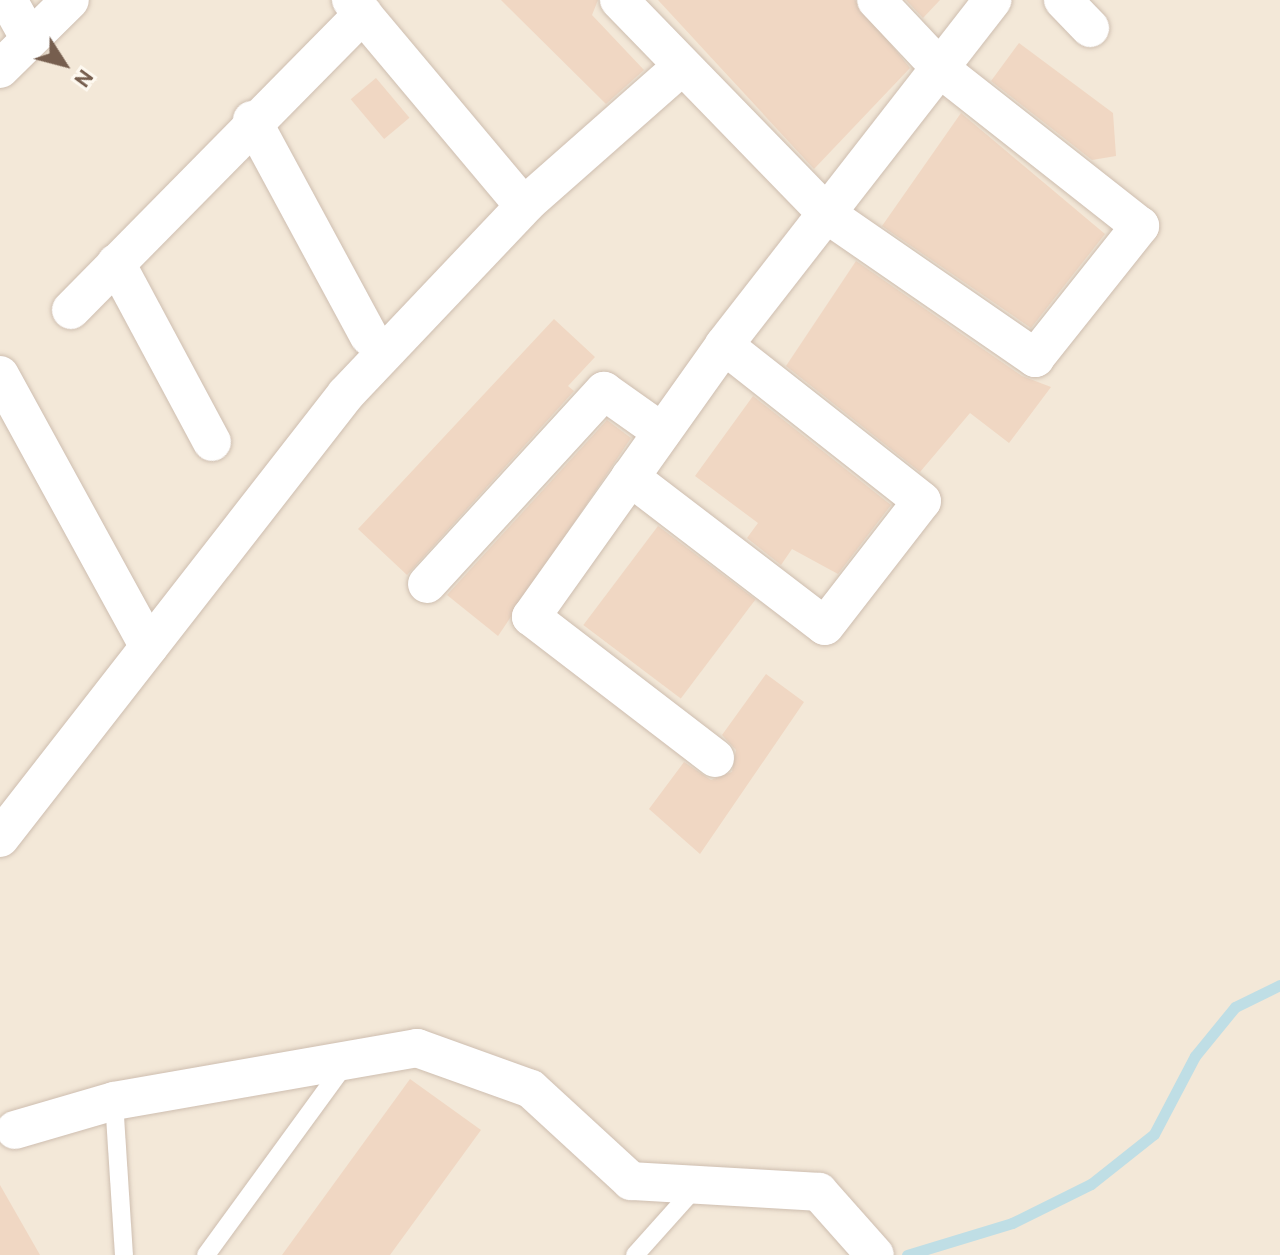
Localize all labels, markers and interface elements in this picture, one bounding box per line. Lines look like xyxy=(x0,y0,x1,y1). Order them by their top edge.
north arrow xyxy=(24,24,104,104)
text: N xyxy=(68,64,99,93)

